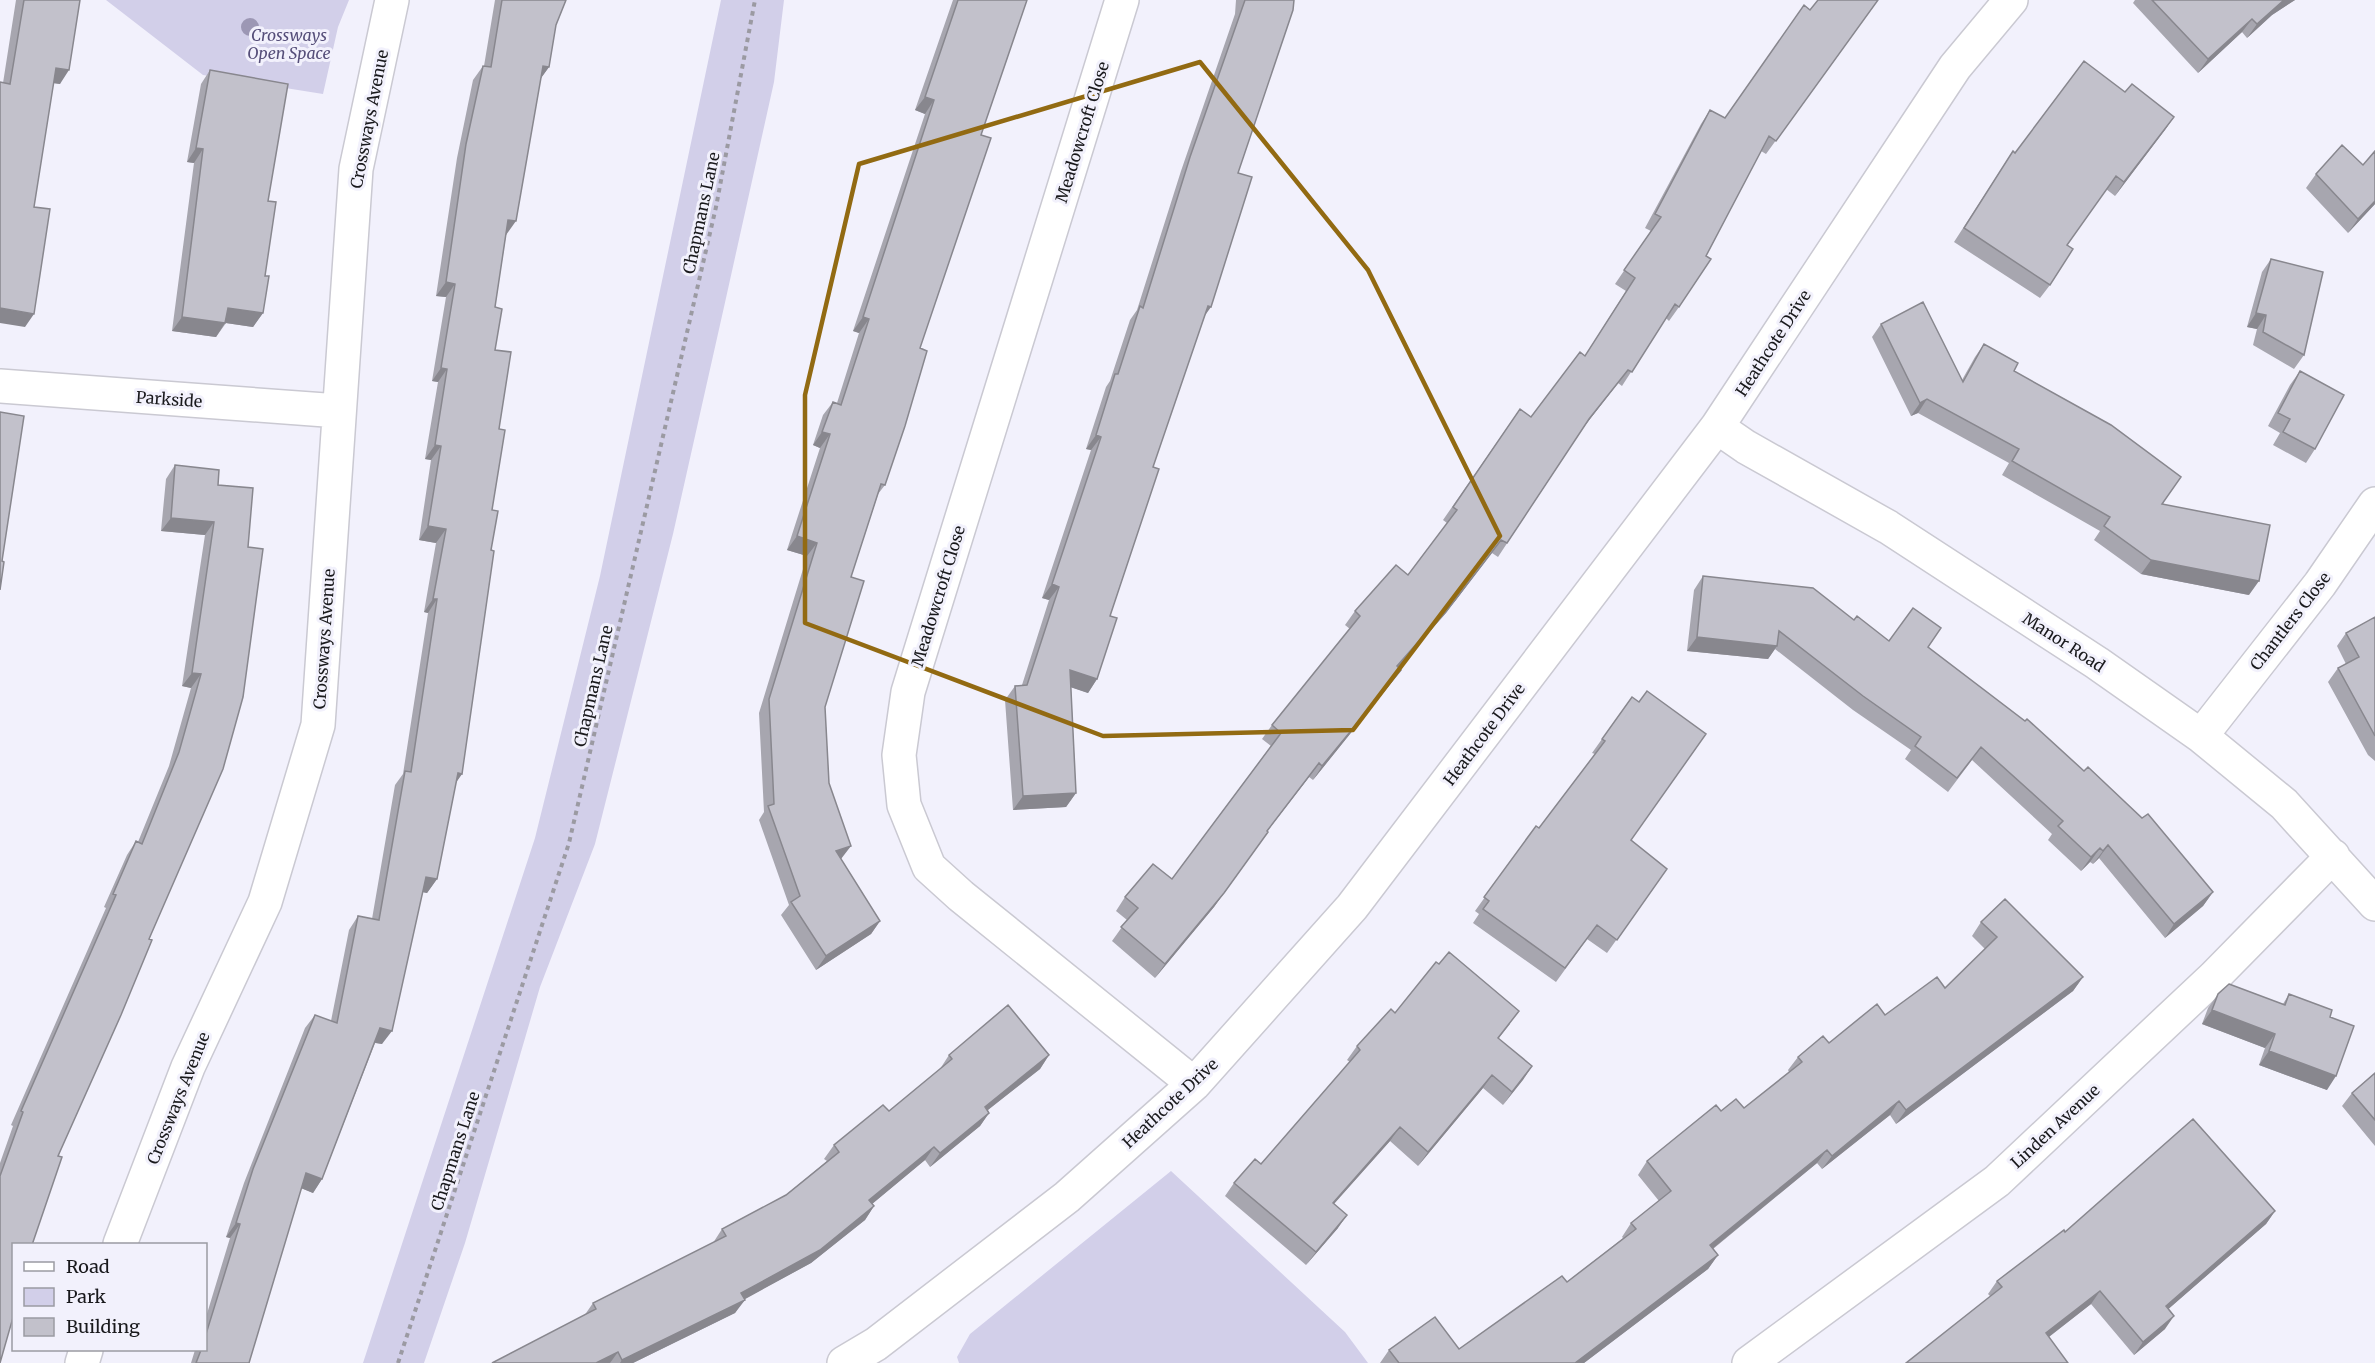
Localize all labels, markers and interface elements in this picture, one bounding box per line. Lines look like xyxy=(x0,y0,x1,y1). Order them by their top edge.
park label: Crossways Open Space xyxy=(247,25,331,63)
street label: Crossways Avenue xyxy=(346,48,392,190)
street label: Meadowcroft Close xyxy=(1051,59,1113,205)
street label: Chapmans Lane xyxy=(678,150,724,276)
street label: Heathcote Drive xyxy=(1731,286,1815,400)
street label: Parkside xyxy=(135,387,203,411)
street label: Meadowcroft Close xyxy=(907,523,969,669)
street label: Crossways Avenue xyxy=(309,568,339,710)
street label: Chantlers Close xyxy=(2245,568,2335,674)
street label: Manor Road xyxy=(2019,608,2109,676)
street label: Chapmans Lane xyxy=(569,623,617,749)
street label: Heathcote Drive xyxy=(1439,679,1529,789)
street label: Crossways Avenue xyxy=(142,1029,214,1167)
street label: Heathcote Drive xyxy=(1118,1054,1222,1152)
street label: Linden Avenue xyxy=(2006,1080,2104,1172)
street label: Chapmans Lane xyxy=(426,1089,484,1213)
legend xyxy=(12,1243,207,1351)
text: Road xyxy=(66,1255,110,1278)
text: Park xyxy=(66,1285,107,1308)
text: Building xyxy=(66,1315,140,1338)

